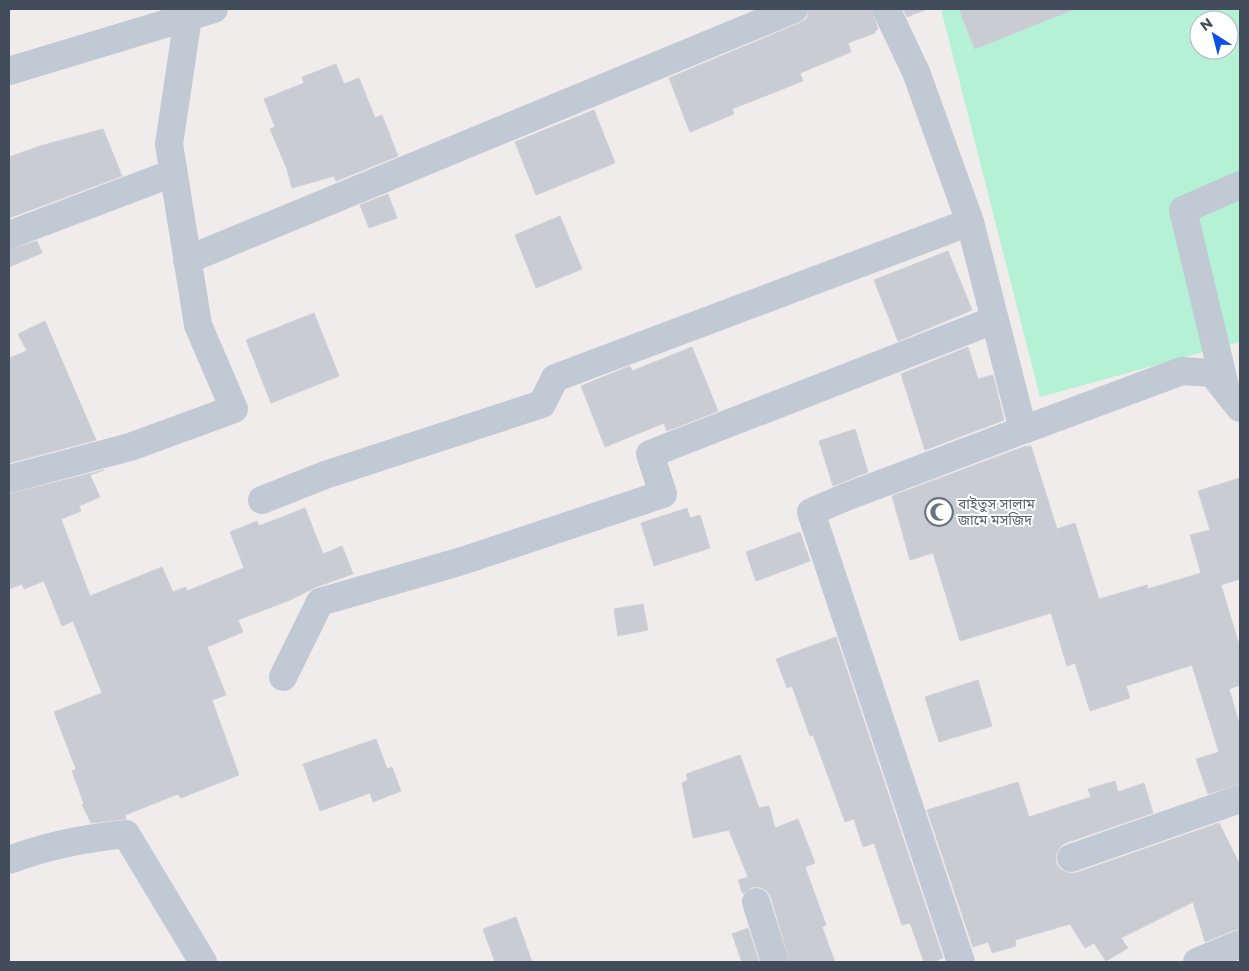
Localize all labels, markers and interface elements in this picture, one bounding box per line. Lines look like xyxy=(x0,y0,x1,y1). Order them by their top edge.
north arrow xyxy=(1189,10,1239,60)
text: N xyxy=(1196,14,1216,35)
place label: বাইতুস সালাম জামে মসজিদ xyxy=(957,495,1035,529)
mosque icon: বাইতুস সালাম জামে মসজিদ xyxy=(924,497,954,527)

